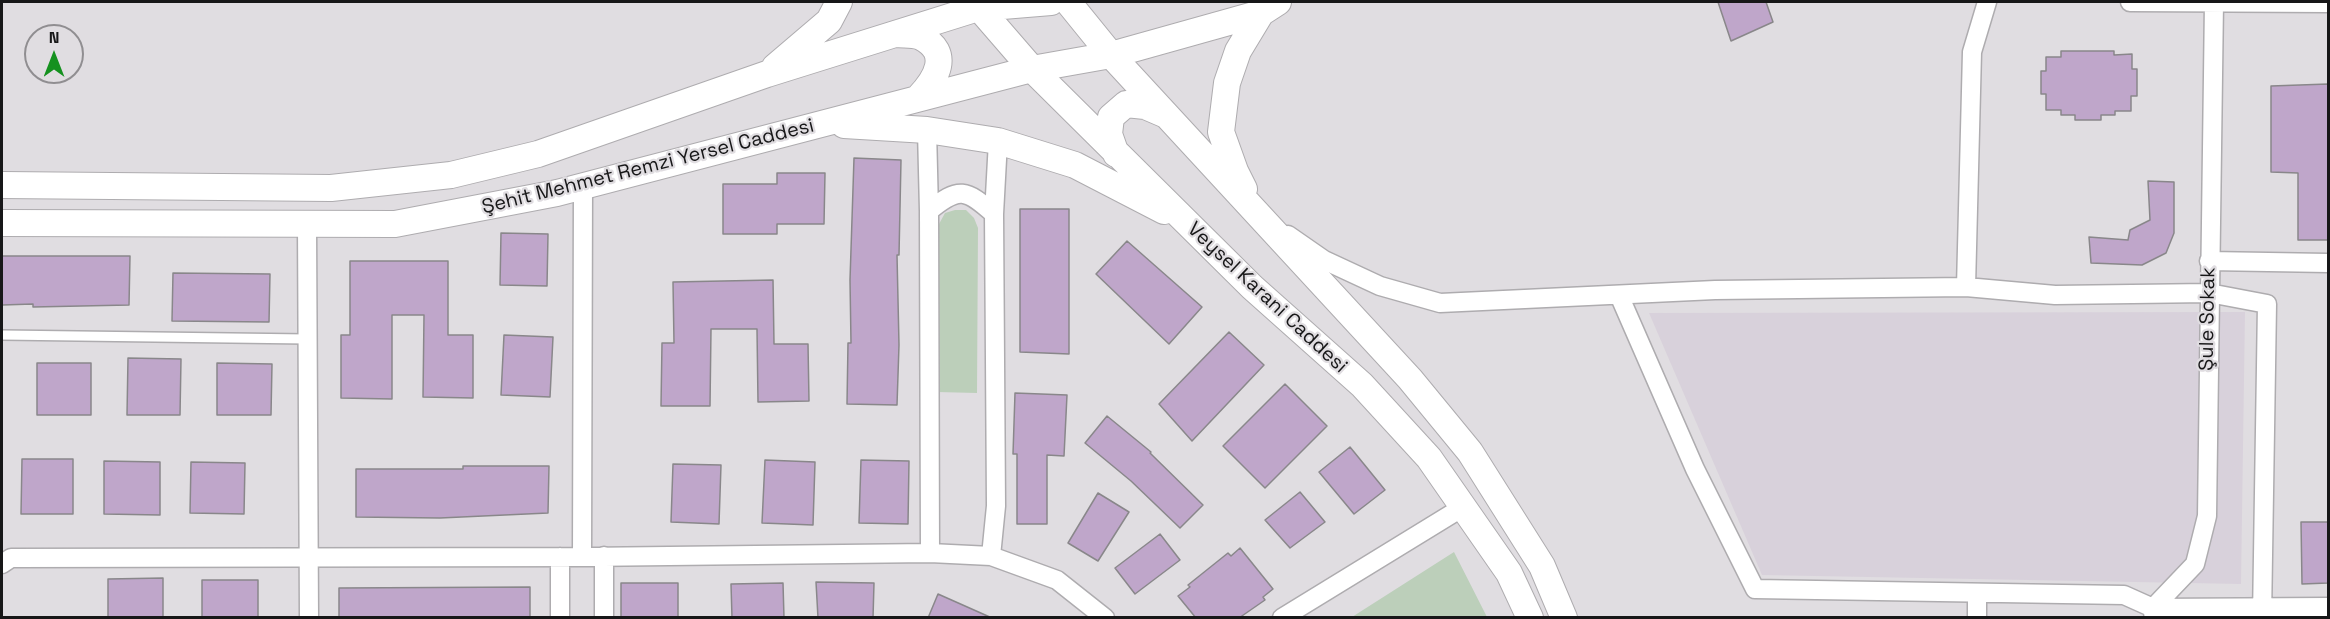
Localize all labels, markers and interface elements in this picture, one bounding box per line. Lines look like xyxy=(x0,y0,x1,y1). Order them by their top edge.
north arrow xyxy=(24,24,84,84)
text: N xyxy=(49,27,59,48)
street label: Şehit Mehmet Remzi Yersel Caddesi xyxy=(480,114,816,220)
street label: Veysel Karani Caddesi xyxy=(1182,218,1352,378)
street label: Şule Sokak xyxy=(2195,267,2221,371)

